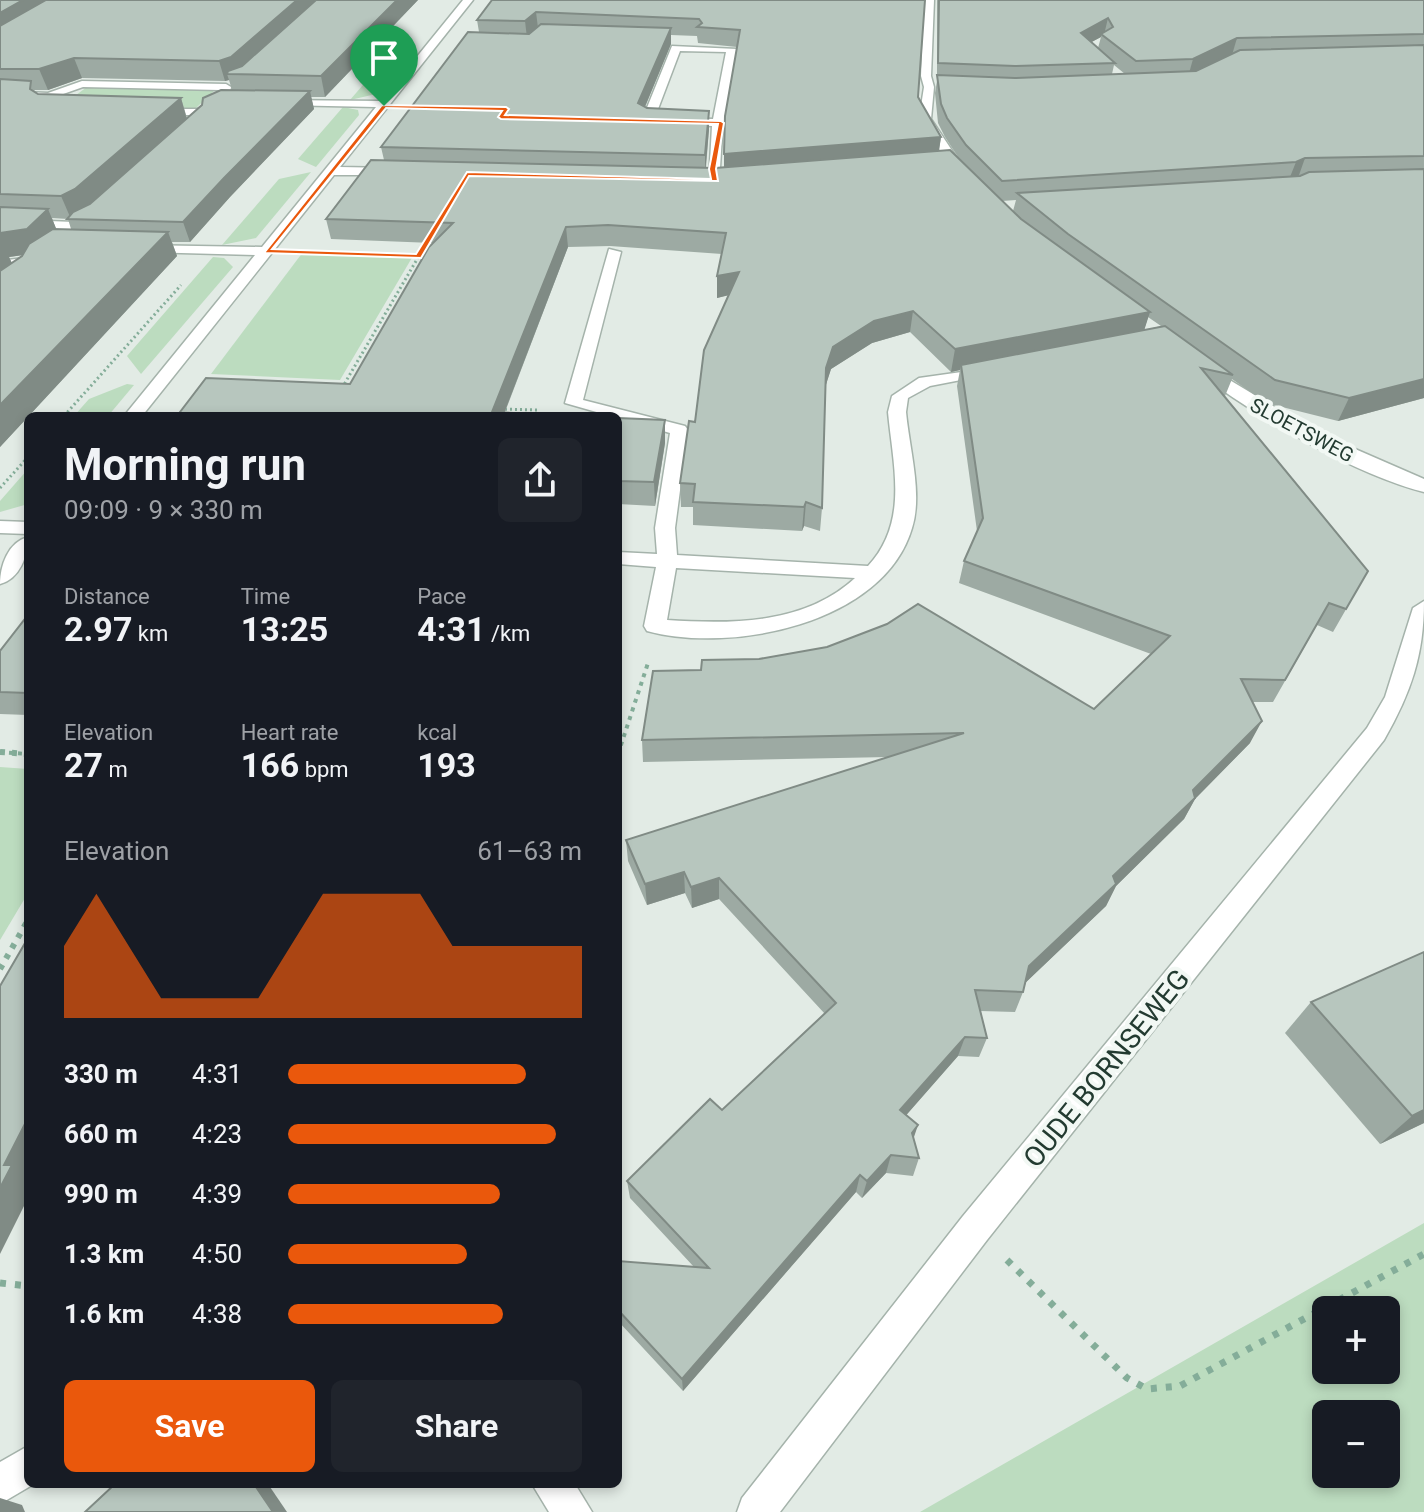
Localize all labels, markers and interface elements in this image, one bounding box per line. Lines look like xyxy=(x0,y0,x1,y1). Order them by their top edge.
pin xyxy=(350,24,418,106)
icon: arrive xyxy=(362,36,406,80)
street label: SLOETSWEG xyxy=(1246,393,1358,467)
button: share xyxy=(498,438,582,522)
text: Morning run xyxy=(64,439,306,491)
text: 09:09 · 9 × 330 m xyxy=(64,495,263,525)
text: Distance xyxy=(64,584,150,609)
text: Time xyxy=(241,584,290,609)
text: Pace xyxy=(417,584,466,609)
text: 2.97 xyxy=(64,609,132,649)
text: 13:25 xyxy=(241,609,328,649)
text: 4:31 xyxy=(417,609,485,649)
text: km xyxy=(132,621,168,646)
text: /km xyxy=(485,621,530,646)
text: Elevation xyxy=(64,720,153,745)
text: Heart rate xyxy=(241,720,339,745)
text: kcal xyxy=(417,720,457,745)
text: 27 xyxy=(64,745,103,785)
text: 166 xyxy=(241,745,299,785)
text: 193 xyxy=(417,745,476,785)
text: m xyxy=(103,757,128,782)
text: bpm xyxy=(299,757,349,782)
text: Elevation xyxy=(64,836,169,866)
text: 61–63 m xyxy=(477,836,582,866)
street label: OUDE BORNSEWEG xyxy=(1016,963,1196,1174)
text: 330 m xyxy=(64,1059,138,1089)
text: 4:31 xyxy=(192,1059,242,1089)
text: 660 m xyxy=(64,1119,138,1149)
text: 4:23 xyxy=(192,1119,242,1149)
text: 990 m xyxy=(64,1179,138,1209)
text: 4:39 xyxy=(192,1179,242,1209)
text: 1.3 km xyxy=(64,1239,144,1269)
text: 4:50 xyxy=(192,1239,242,1269)
map controls xyxy=(1312,1296,1400,1488)
button: + xyxy=(1312,1296,1400,1384)
text: 1.6 km xyxy=(64,1299,144,1329)
text: 4:38 xyxy=(192,1299,242,1329)
button: Save xyxy=(64,1380,315,1472)
button: Share xyxy=(331,1380,582,1472)
button: − xyxy=(1312,1400,1400,1488)

